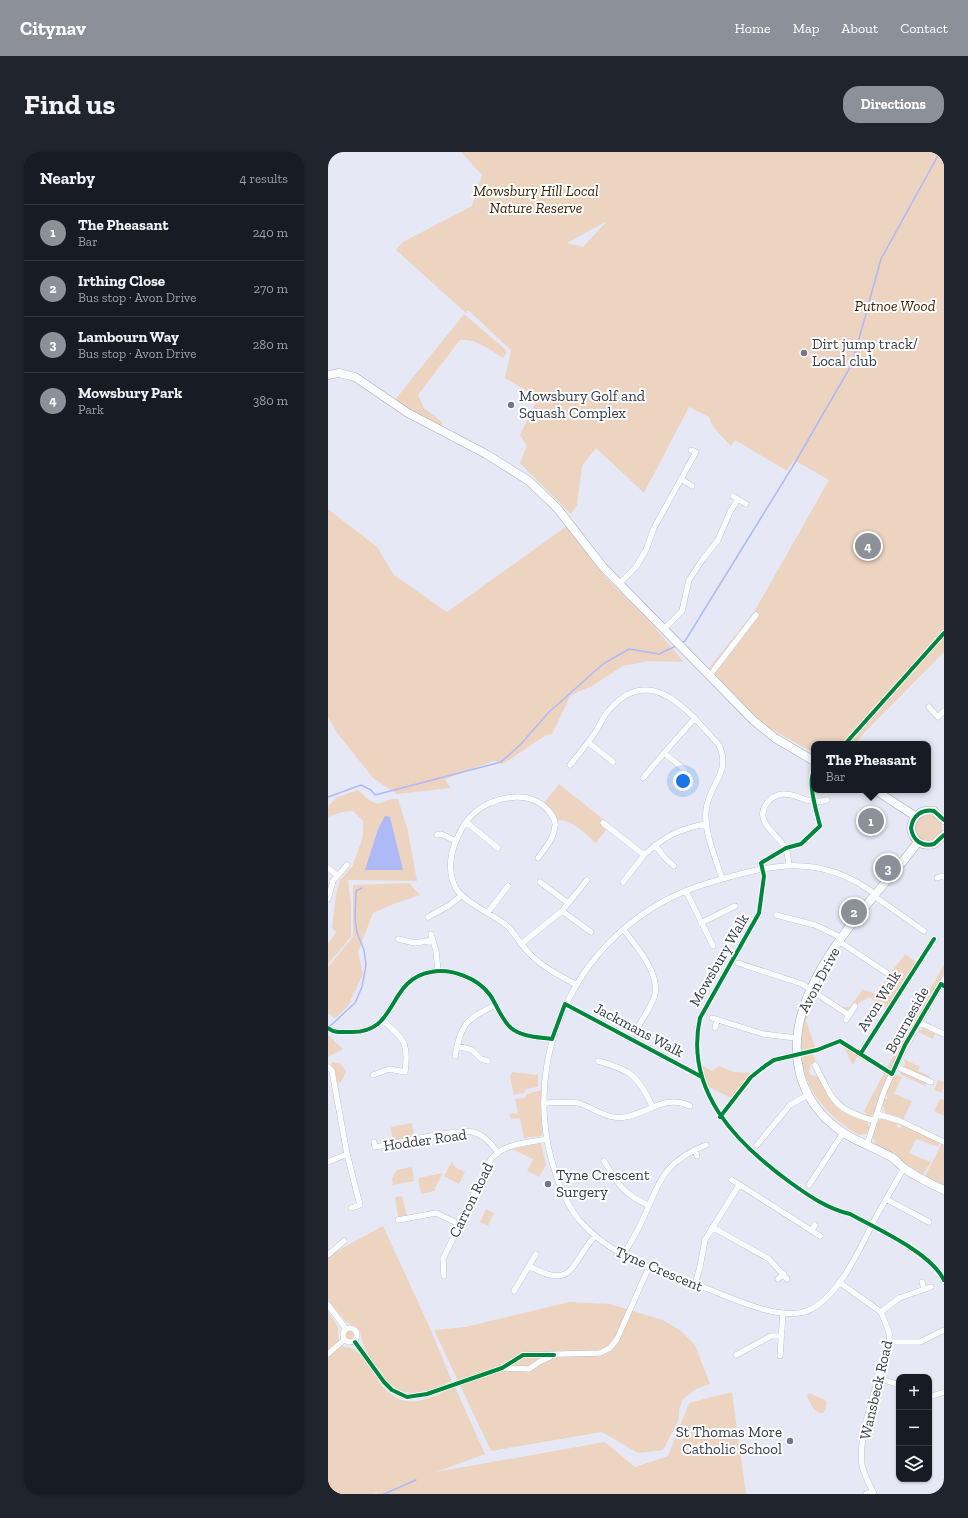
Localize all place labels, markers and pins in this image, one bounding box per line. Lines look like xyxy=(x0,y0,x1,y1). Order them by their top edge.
place label: Dirt jump track/ Local club xyxy=(812,335,918,370)
marker: Dirt jump track/ Local club xyxy=(799,348,809,358)
place label: Mowsbury Golf and Squash Complex xyxy=(519,387,646,422)
marker: Mowsbury Golf and Squash Complex xyxy=(506,400,516,410)
pin: 4 xyxy=(855,531,881,561)
pin: 1 xyxy=(858,806,884,836)
pin: 3 xyxy=(875,853,901,883)
pin: 2 xyxy=(841,897,867,927)
place label: Tyne Crescent Surgery xyxy=(556,1166,650,1201)
marker: Tyne Crescent Surgery xyxy=(543,1179,553,1189)
place label: St Thomas More Catholic School xyxy=(676,1423,782,1458)
marker: St Thomas More Catholic School xyxy=(785,1436,795,1446)

